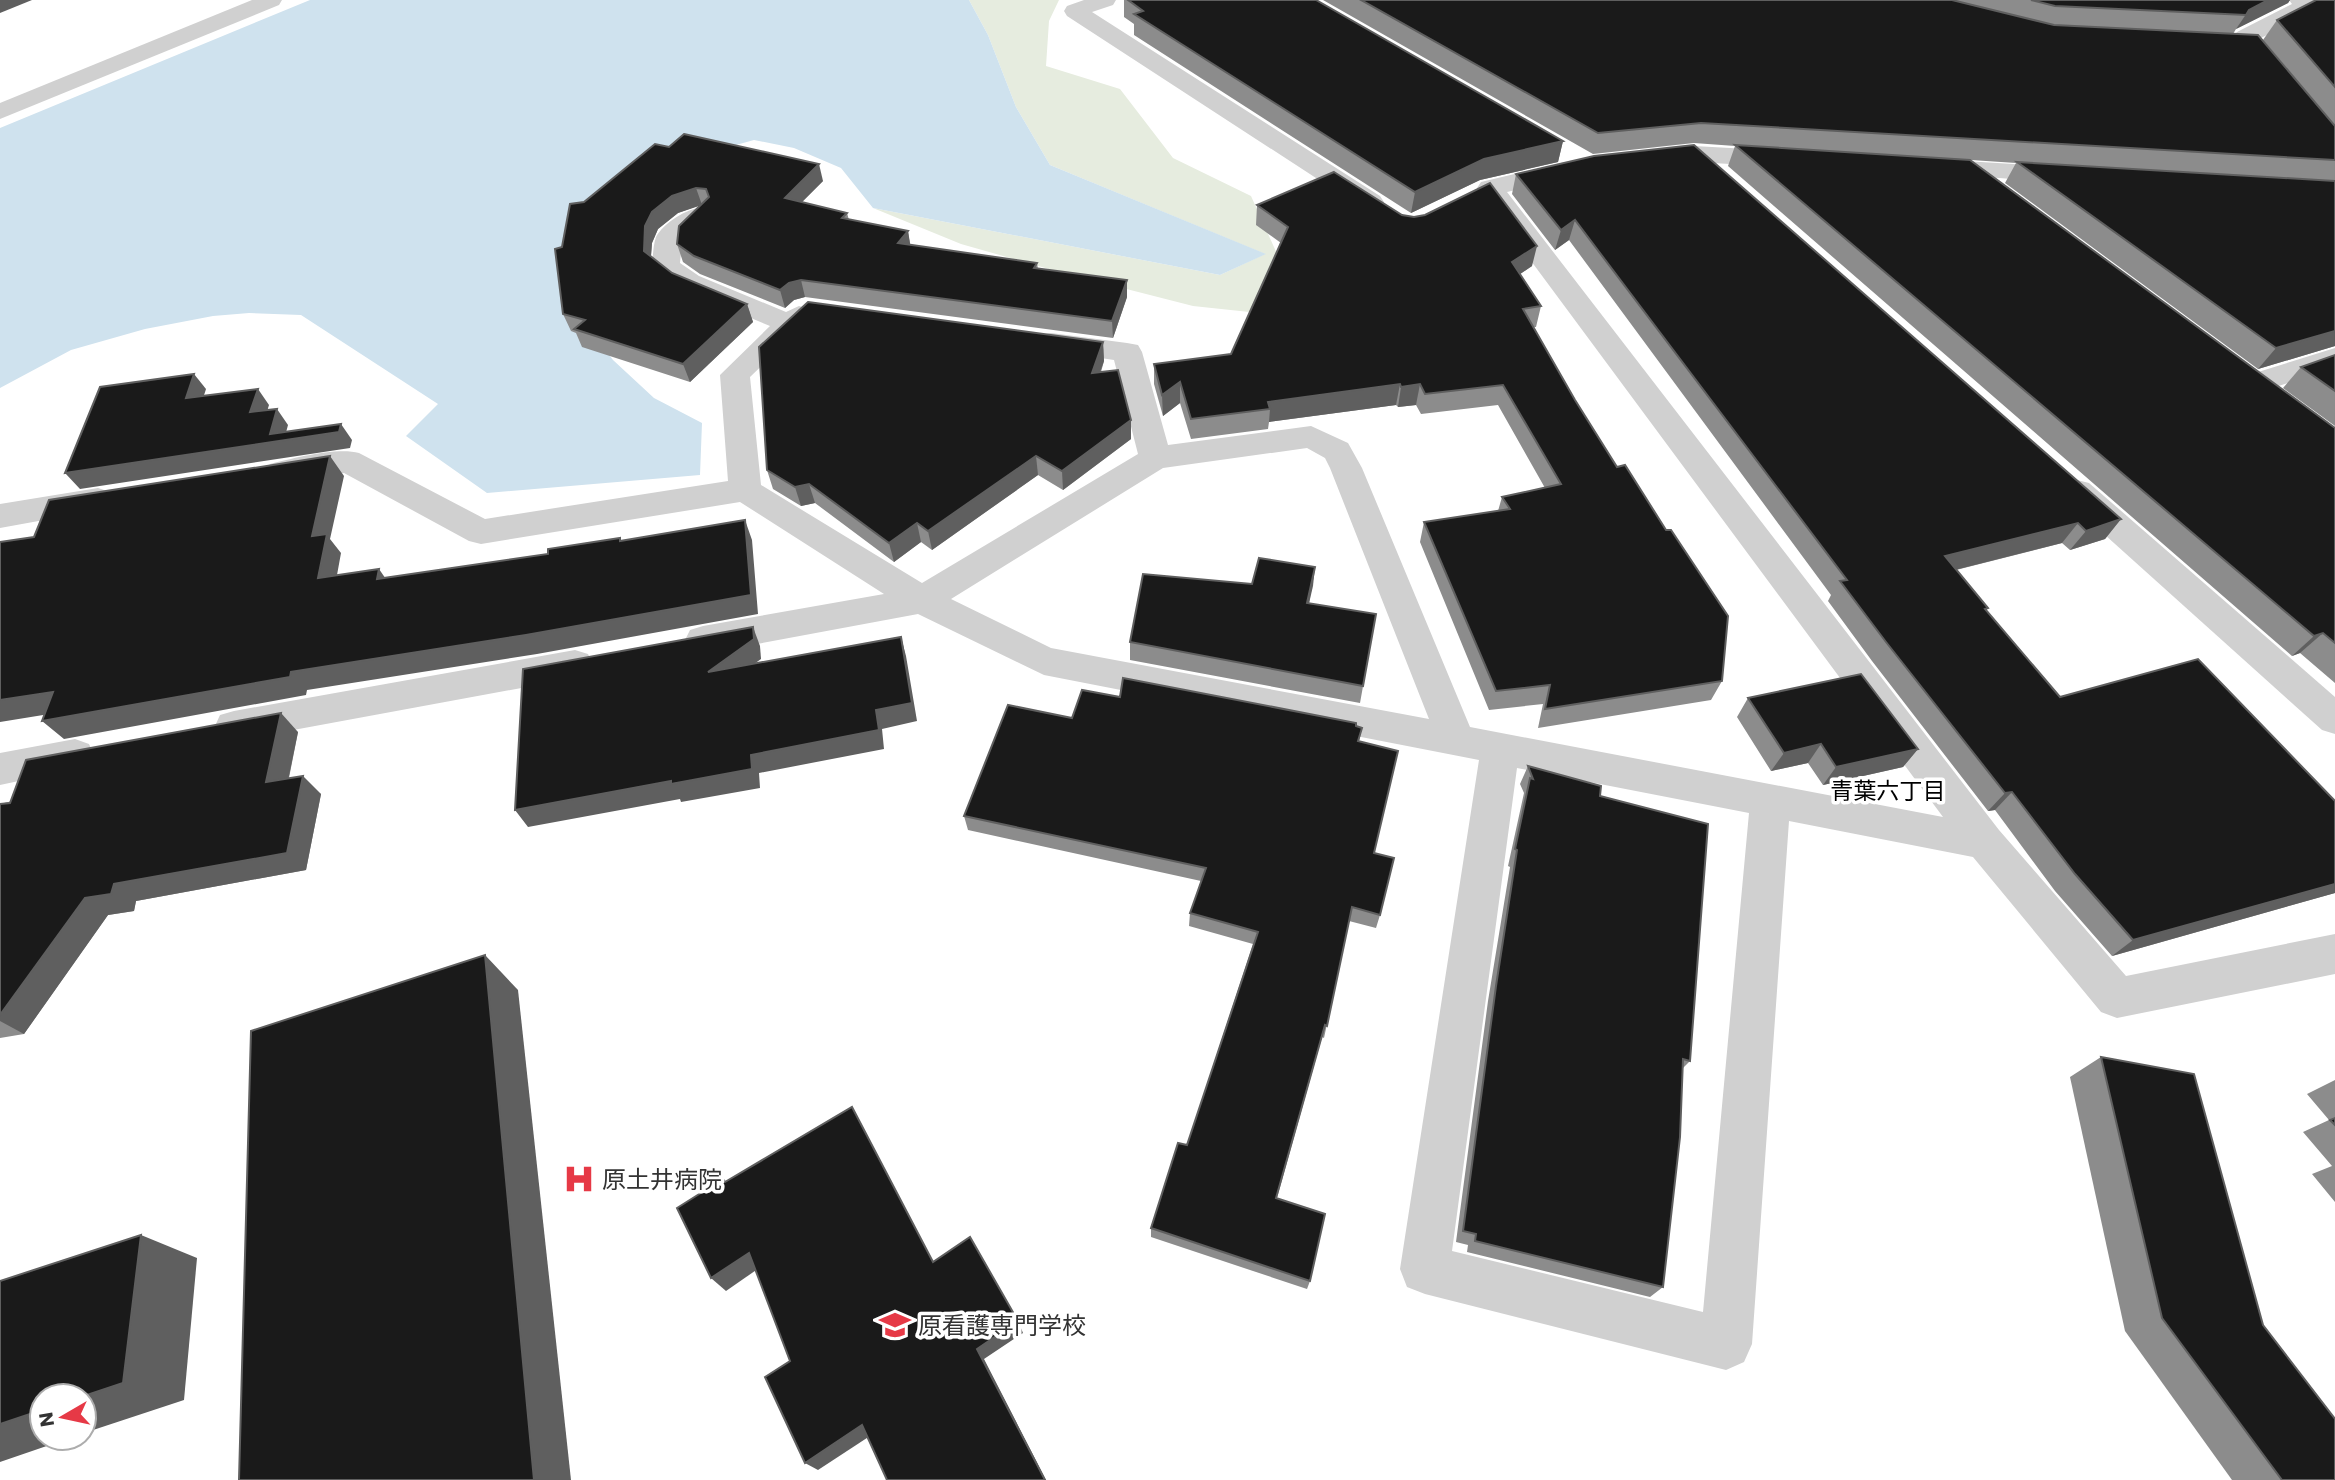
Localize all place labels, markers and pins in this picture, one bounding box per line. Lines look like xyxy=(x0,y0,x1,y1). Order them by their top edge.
hospital icon: 原土井病院 xyxy=(562,1162,596,1196)
place label: 原土井病院 xyxy=(602,1163,722,1196)
school or university icon: 原看護専門学校 xyxy=(878,1308,912,1342)
place label: 原看護専門学校 xyxy=(918,1309,1086,1342)

